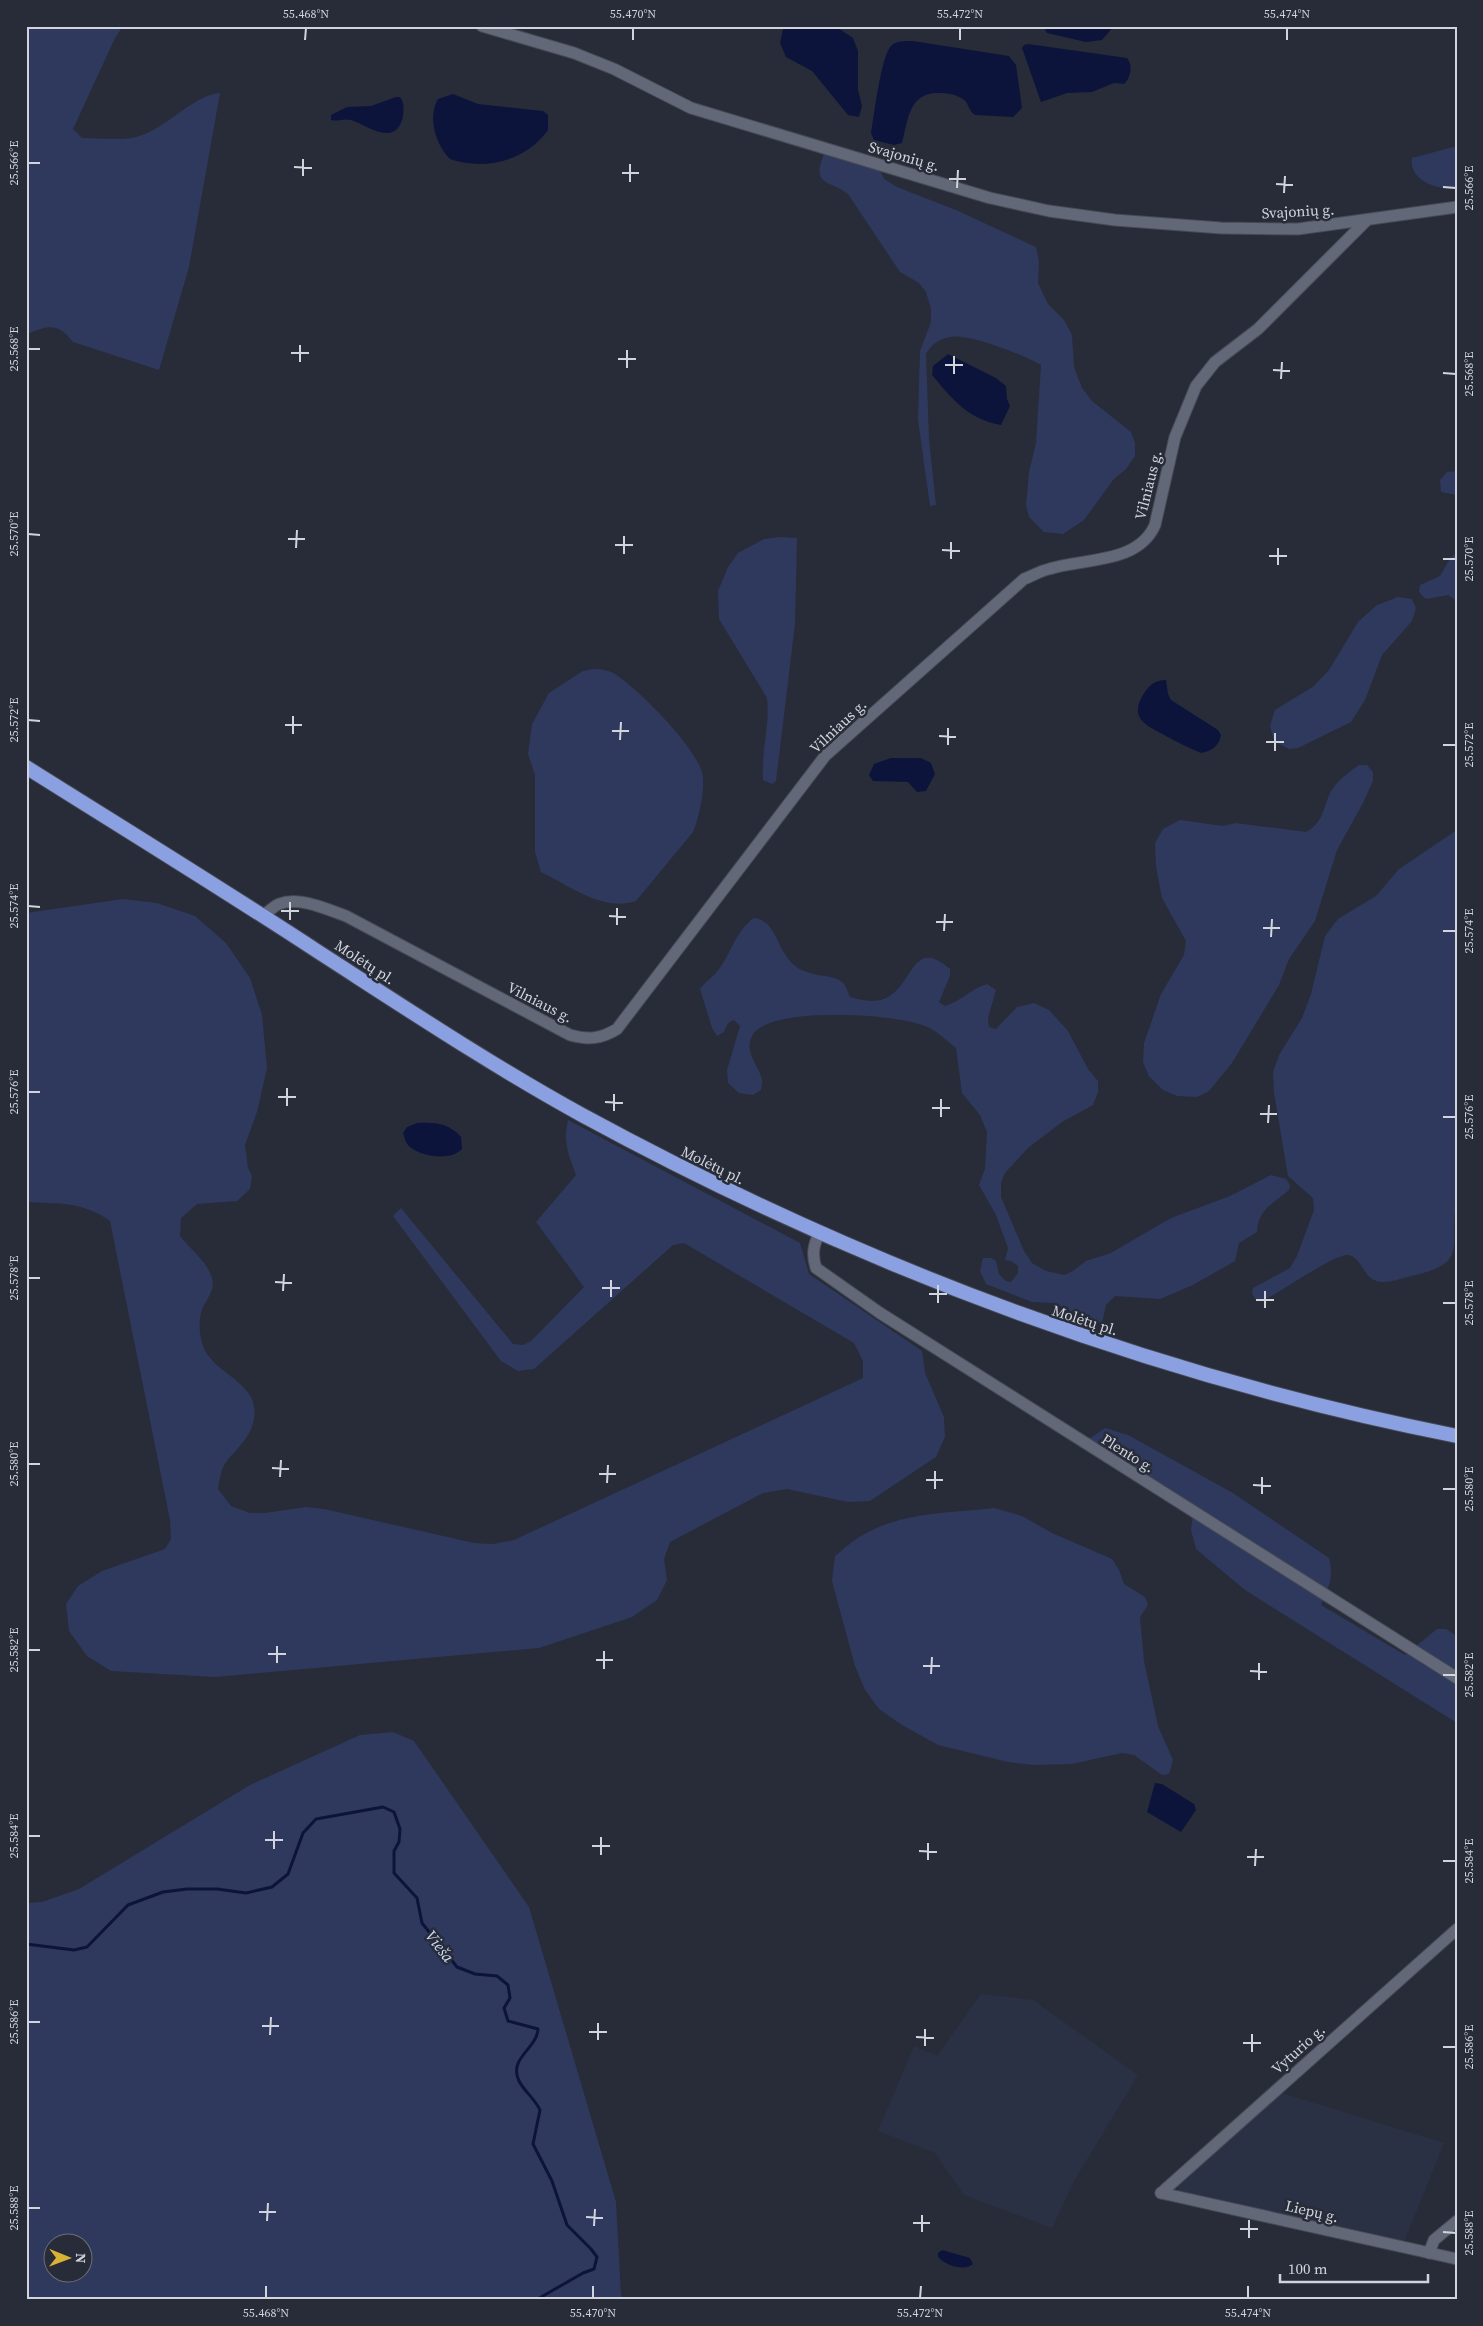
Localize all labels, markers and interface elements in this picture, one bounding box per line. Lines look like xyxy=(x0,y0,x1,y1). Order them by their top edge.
text: 55.468°N xyxy=(283,6,329,22)
text: 55.470°N xyxy=(610,6,656,22)
text: 55.472°N xyxy=(937,6,983,22)
text: 55.474°N xyxy=(1264,6,1310,22)
street label: Svajonių g. xyxy=(866,136,942,176)
text: 25.566°E xyxy=(6,141,22,185)
text: 25.566°E xyxy=(1461,166,1477,210)
street label: Svajonių g. xyxy=(1261,199,1335,223)
text: 25.568°E xyxy=(6,327,22,371)
text: 25.568°E xyxy=(1461,352,1477,396)
street label: Vilniaus g. xyxy=(1129,448,1167,522)
text: 25.570°E xyxy=(6,512,22,556)
text: 25.570°E xyxy=(1461,537,1477,581)
street label: Vilniaus g. xyxy=(805,694,871,758)
text: 25.572°E xyxy=(6,698,22,742)
text: 25.572°E xyxy=(1461,723,1477,767)
text: 25.574°E xyxy=(6,884,22,928)
text: 25.574°E xyxy=(1461,909,1477,953)
street label: Molėtų pl. xyxy=(331,935,399,989)
street label: Vilniaus g. xyxy=(504,977,576,1027)
text: 25.576°E xyxy=(6,1070,22,1114)
text: 25.576°E xyxy=(1461,1095,1477,1139)
street label: Molėtų pl. xyxy=(678,1141,748,1189)
text: 25.578°E xyxy=(6,1256,22,1300)
text: 25.578°E xyxy=(1461,1281,1477,1325)
street label: Molėtų pl. xyxy=(1049,1299,1121,1341)
street label: Plento g. xyxy=(1097,1429,1159,1477)
text: 25.580°E xyxy=(6,1442,22,1486)
text: 25.580°E xyxy=(1461,1467,1477,1511)
text: 25.582°E xyxy=(6,1628,22,1672)
text: 25.582°E xyxy=(1461,1653,1477,1697)
text: 25.584°E xyxy=(6,1814,22,1858)
text: 25.584°E xyxy=(1461,1839,1477,1883)
water label: Vieša xyxy=(421,1925,460,1967)
text: 25.586°E xyxy=(6,2000,22,2044)
street label: Vyturio g. xyxy=(1267,2019,1329,2079)
text: 25.586°E xyxy=(1461,2025,1477,2069)
text: 25.588°E xyxy=(6,2186,22,2230)
street label: Liepų g. xyxy=(1283,2195,1341,2227)
text: 25.588°E xyxy=(1461,2211,1477,2255)
north arrow xyxy=(42,2234,92,2284)
scale bar xyxy=(1280,2251,1428,2283)
text: N xyxy=(71,2253,91,2264)
text: 100 m xyxy=(1288,2258,1328,2279)
text: 55.468°N xyxy=(243,2305,289,2321)
text: 55.470°N xyxy=(570,2305,616,2321)
text: 55.472°N xyxy=(897,2305,943,2321)
text: 55.474°N xyxy=(1225,2305,1271,2321)

